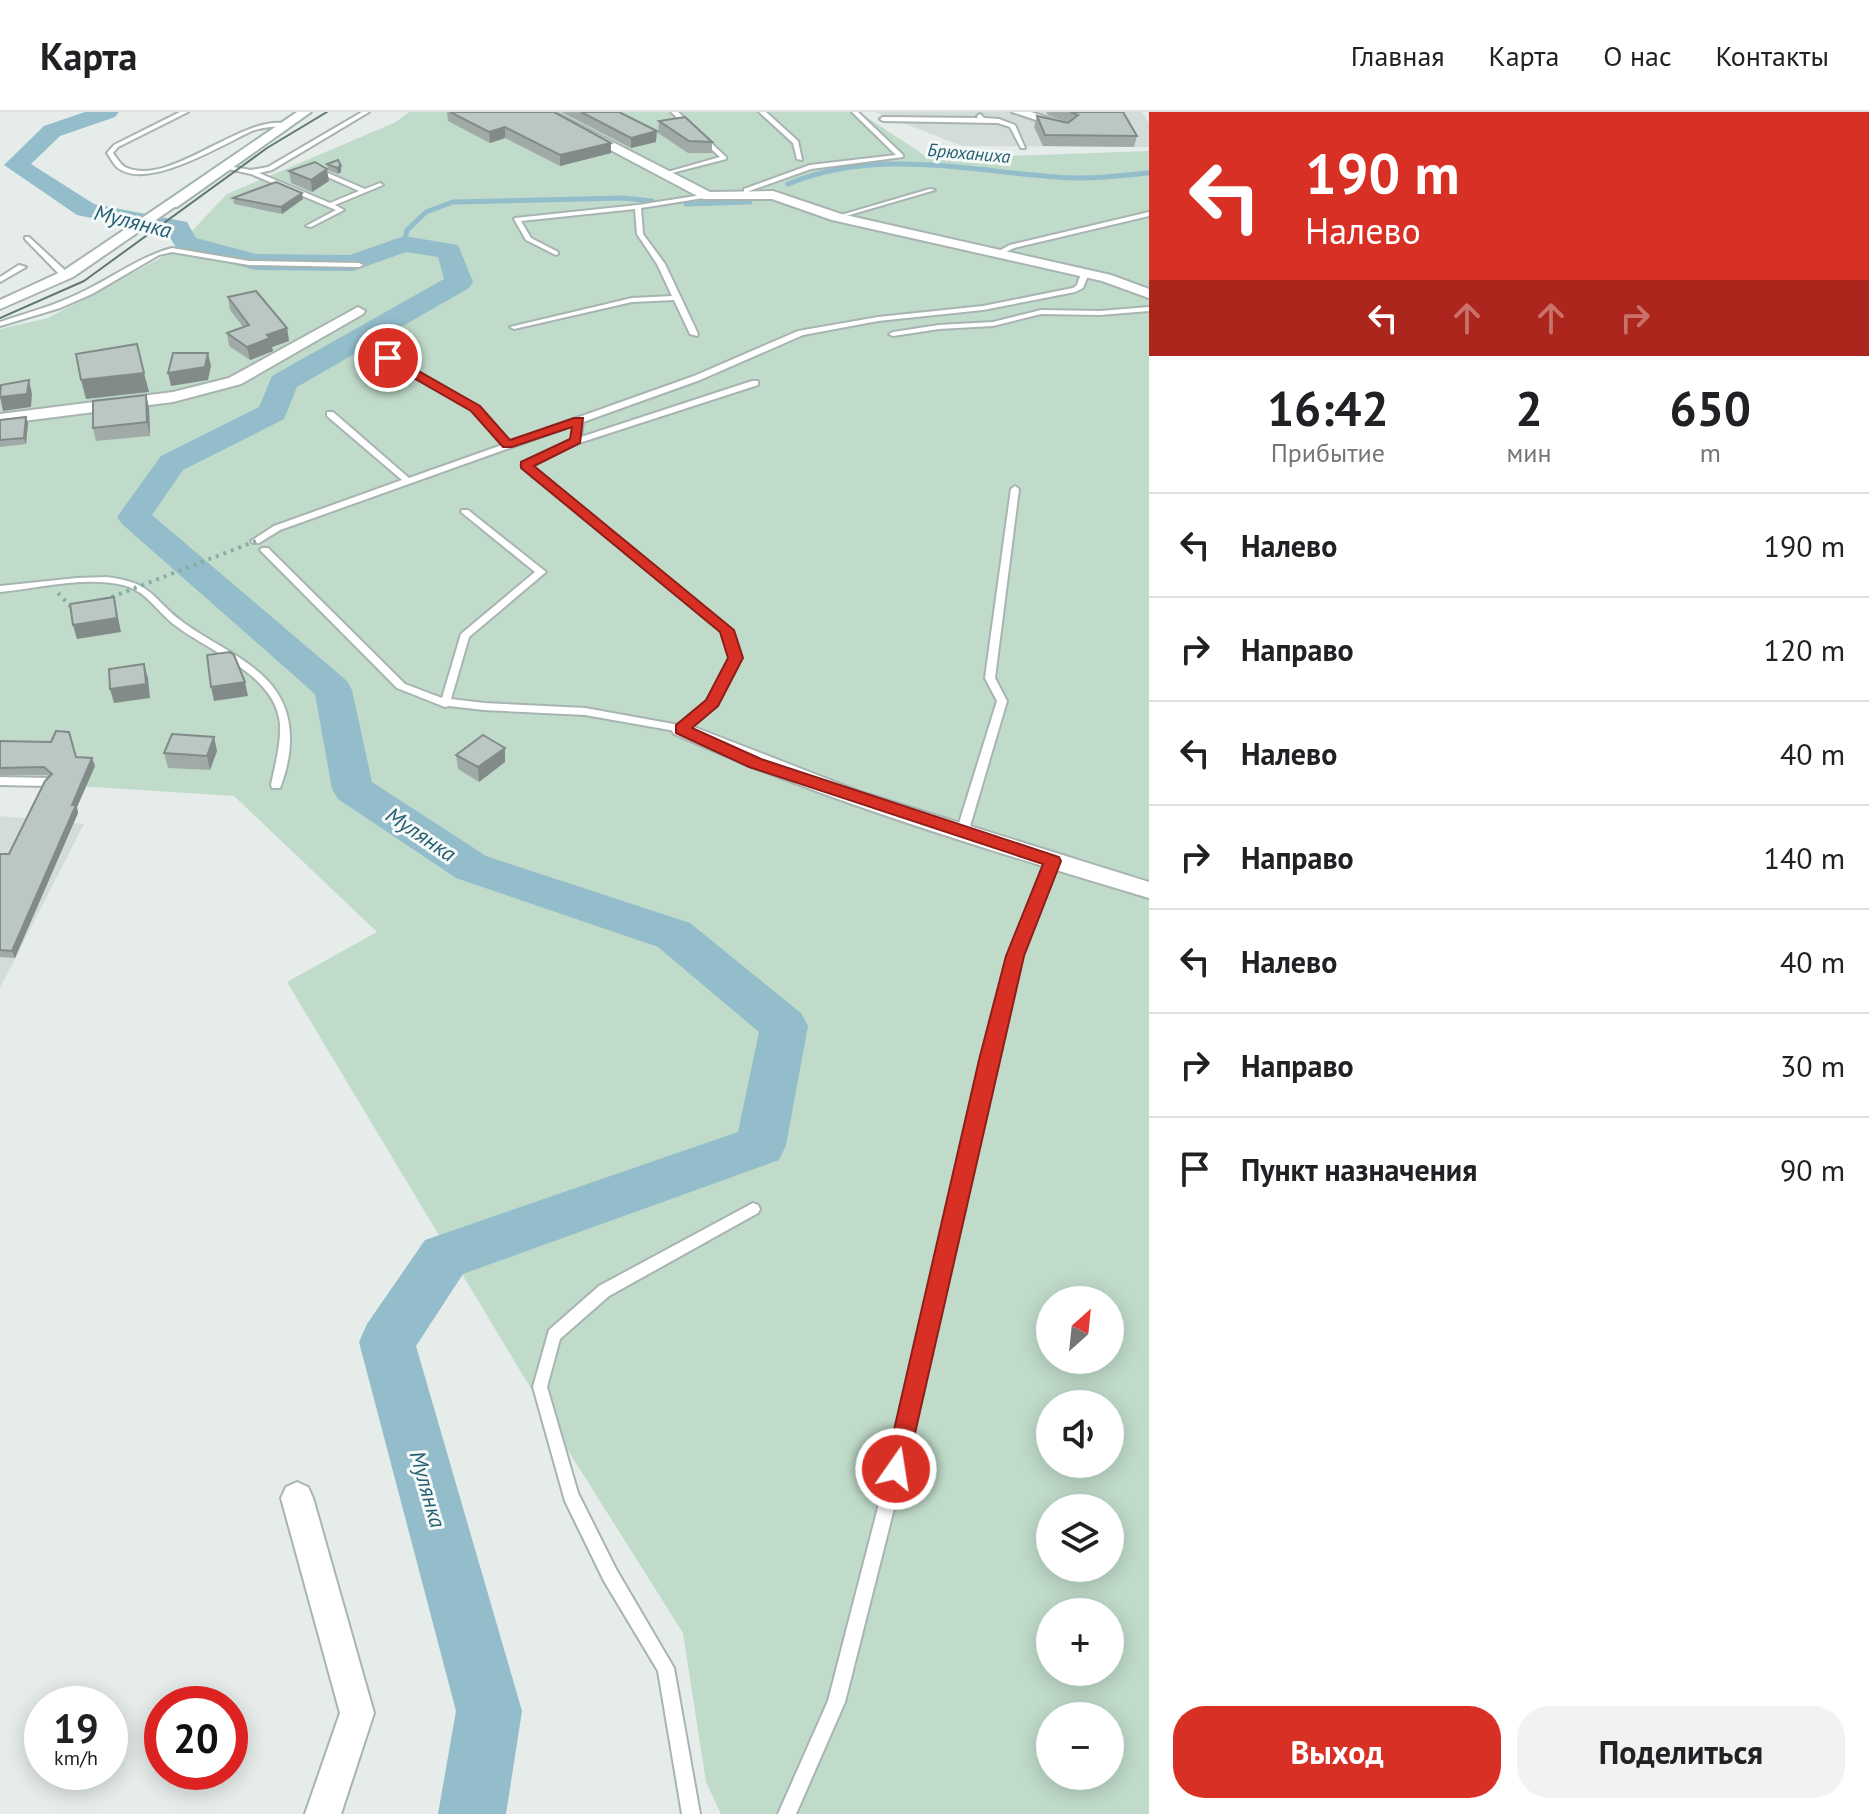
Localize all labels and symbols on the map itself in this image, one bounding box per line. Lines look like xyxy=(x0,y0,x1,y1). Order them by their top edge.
water label: Брюханиха xyxy=(927,138,1012,168)
water label: Мулянка xyxy=(91,198,175,244)
pin xyxy=(354,324,422,392)
water label: Мулянка xyxy=(381,800,462,868)
north arrow xyxy=(1036,1286,1124,1374)
position arrow xyxy=(854,1427,938,1511)
water label: Мулянка xyxy=(404,1447,452,1531)
speed limit sign: 20 xyxy=(144,1686,248,1790)

